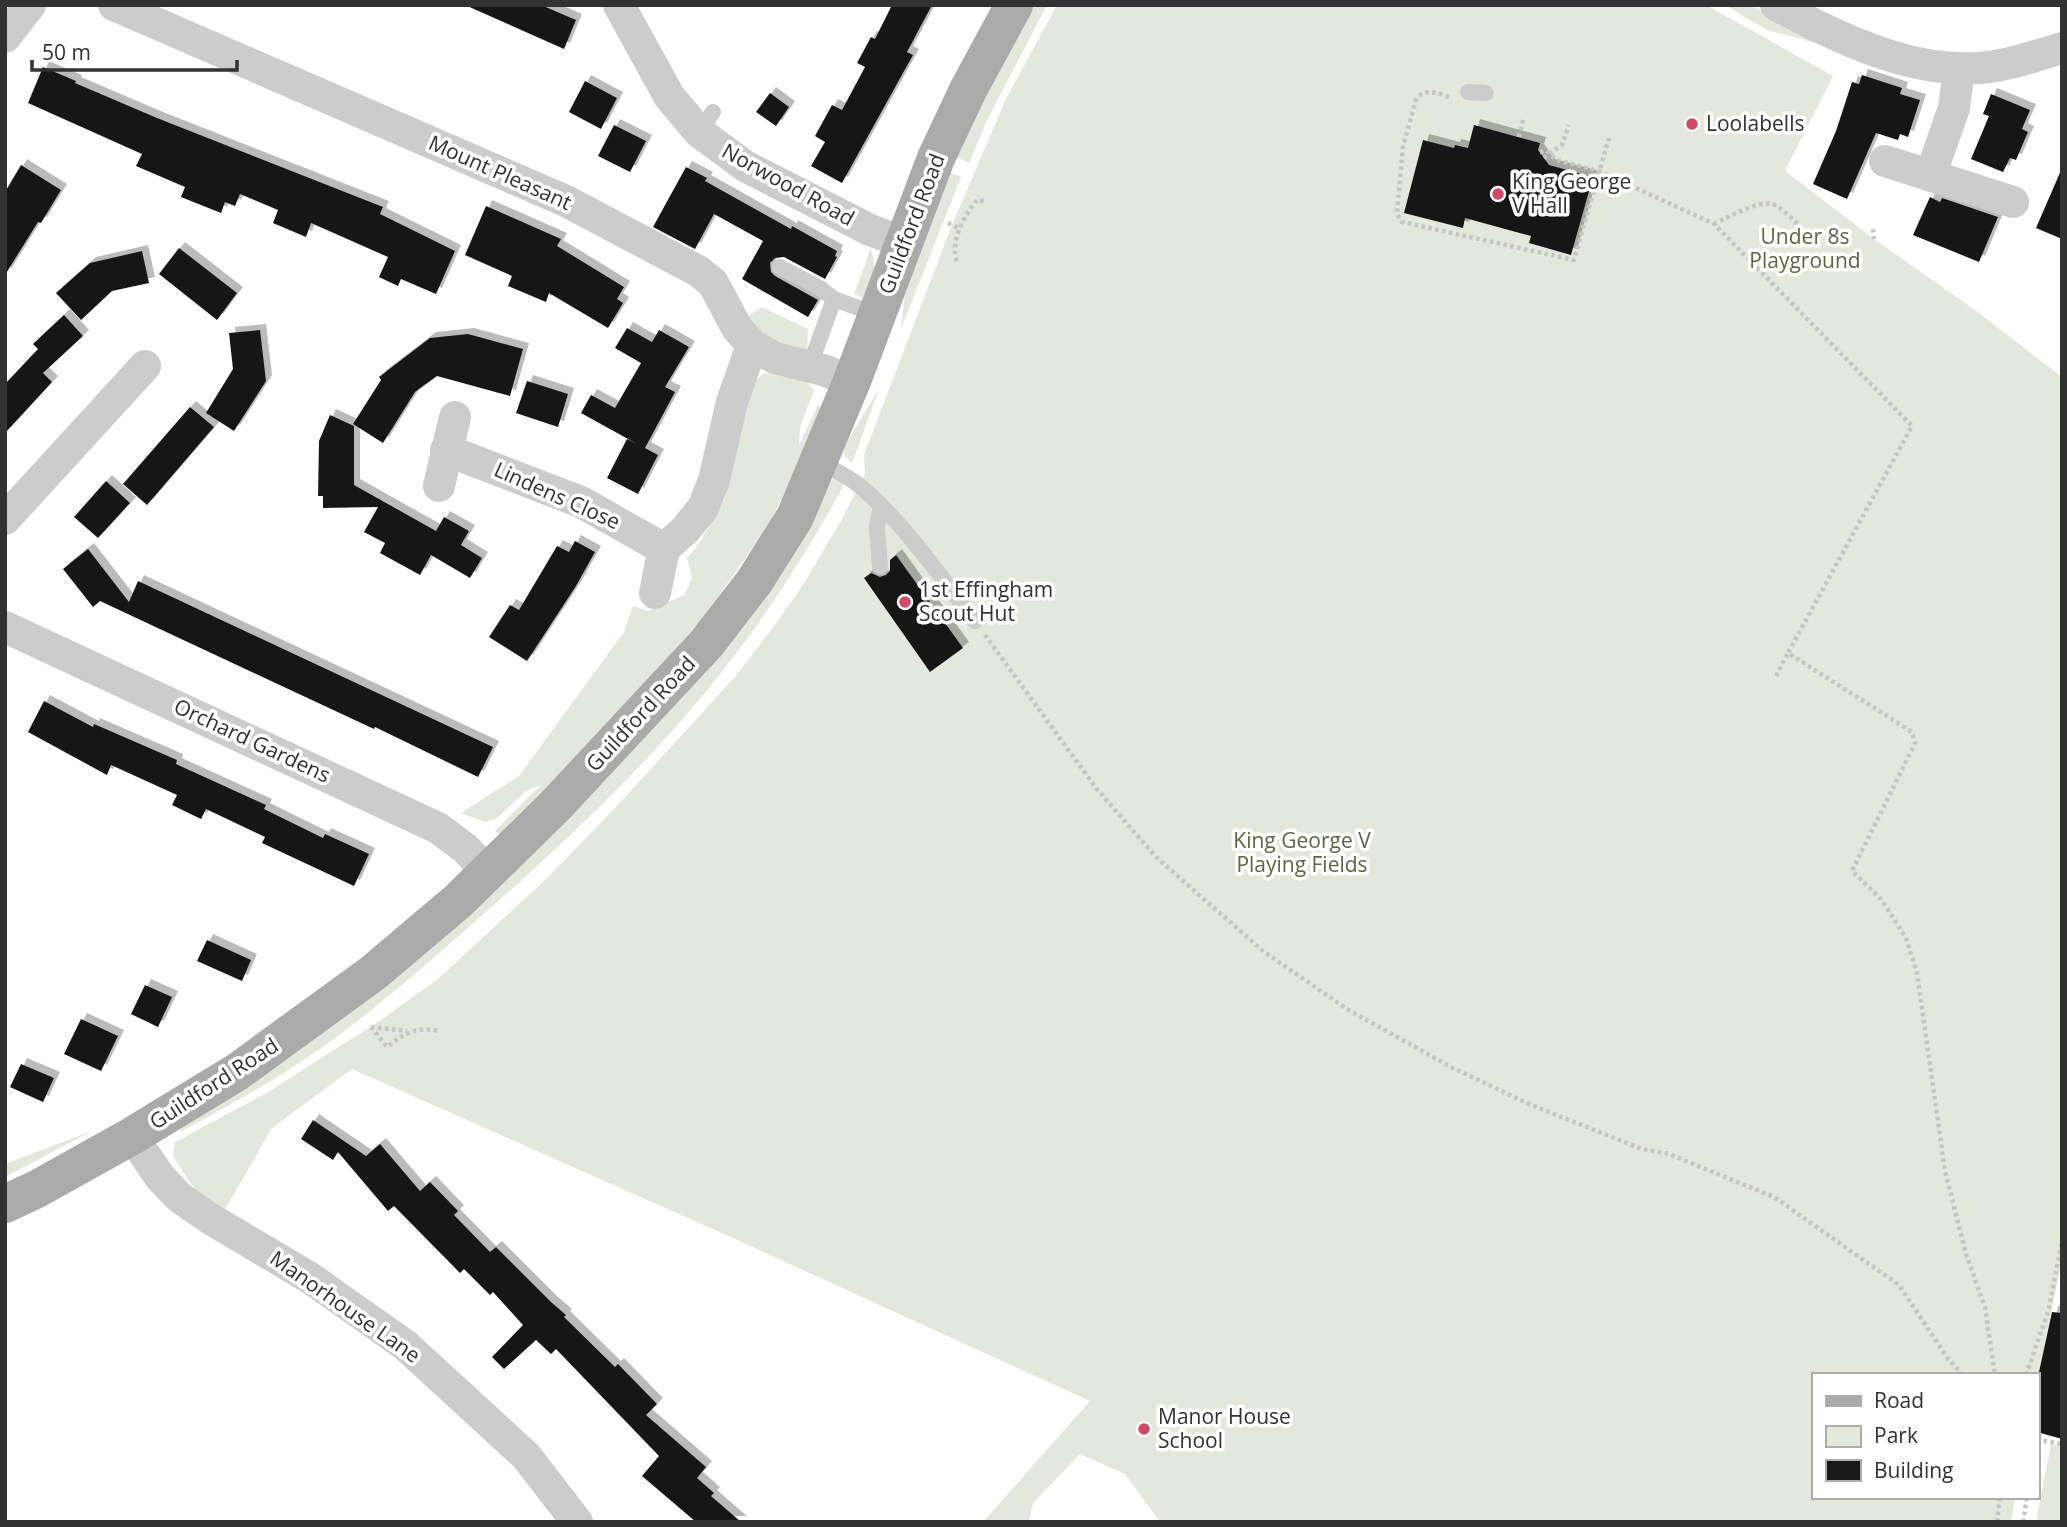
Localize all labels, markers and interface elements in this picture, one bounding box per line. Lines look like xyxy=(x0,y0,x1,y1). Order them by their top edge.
scale bar xyxy=(32,28,236,72)
text: 50 m xyxy=(42,38,91,66)
place label: Loolabells xyxy=(1706,109,1804,137)
marker: Loolabells xyxy=(1684,116,1700,132)
street label: Mount Pleasant xyxy=(425,128,576,216)
street label: Norwood Road xyxy=(717,136,860,232)
street label: Guildford Road xyxy=(871,149,951,298)
place label: King George V Hall xyxy=(1512,167,1631,219)
marker: King George V Hall xyxy=(1490,186,1506,202)
park label: Under 8s Playground xyxy=(1749,222,1861,274)
street label: Lindens Close xyxy=(490,455,625,535)
place label: 1st Effingham Scout Hut xyxy=(919,575,1053,627)
marker: 1st Effingham Scout Hut xyxy=(897,594,913,610)
street label: Guildford Road xyxy=(579,650,701,777)
street label: Orchard Gardens xyxy=(170,692,335,789)
park label: King George V Playing Fields xyxy=(1233,826,1371,878)
street label: Guildford Road xyxy=(144,1031,283,1135)
street label: Manorhouse Lane xyxy=(265,1244,426,1369)
legend xyxy=(1812,1373,2039,1499)
text: Road xyxy=(1874,1386,1924,1414)
place label: Manor House School xyxy=(1158,1402,1291,1454)
marker: Manor House School xyxy=(1136,1421,1152,1437)
text: Park xyxy=(1874,1421,1918,1449)
text: Building xyxy=(1874,1456,1953,1484)

